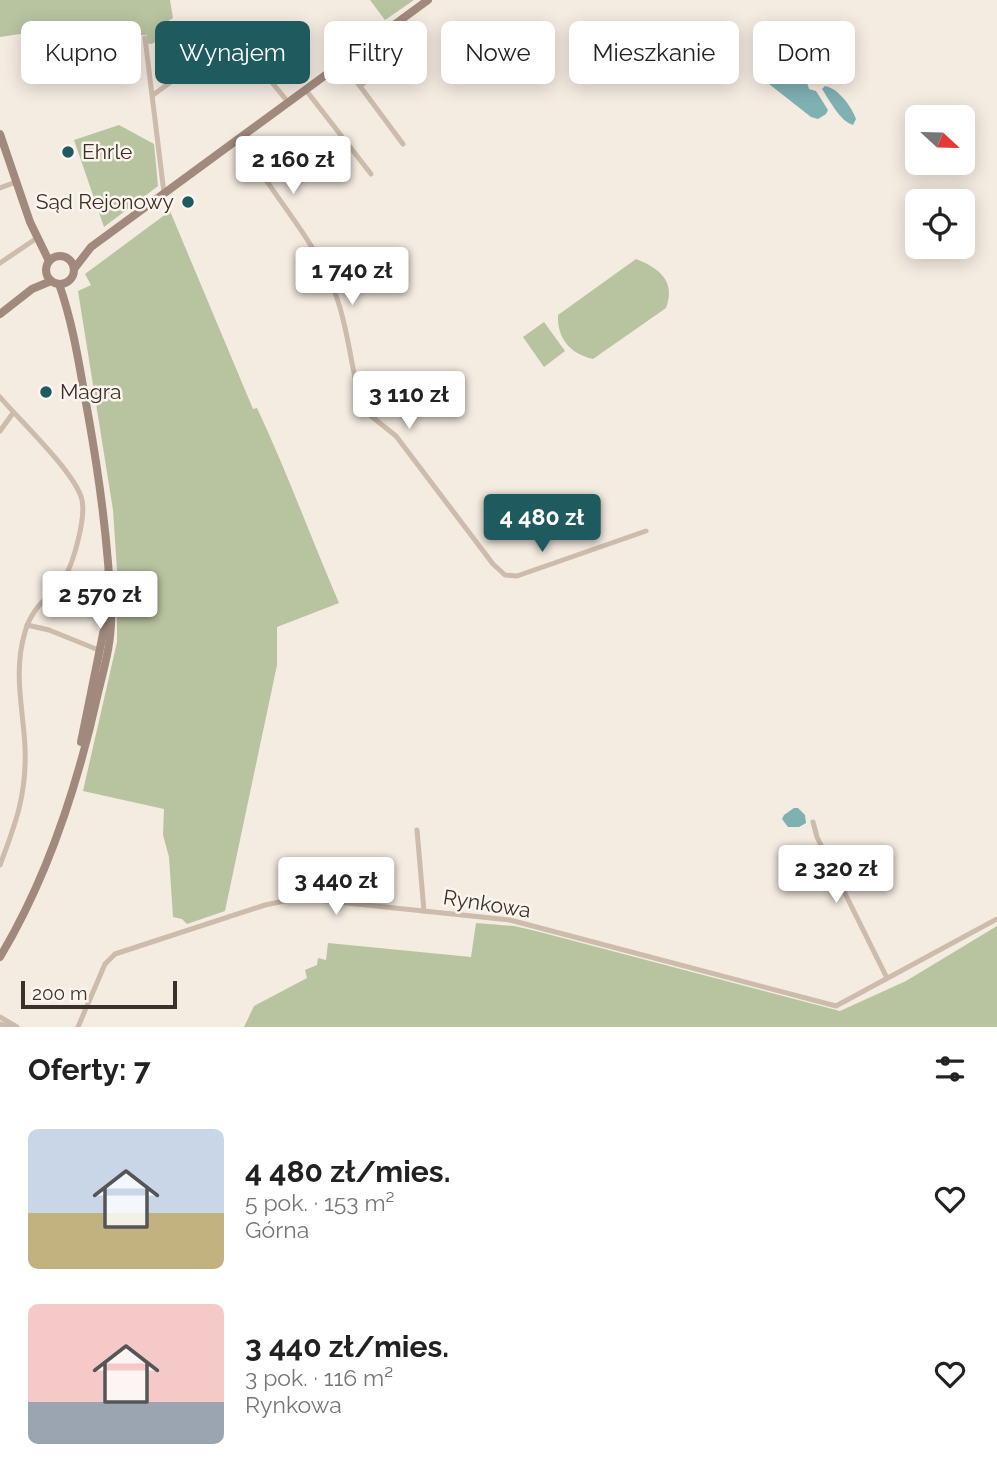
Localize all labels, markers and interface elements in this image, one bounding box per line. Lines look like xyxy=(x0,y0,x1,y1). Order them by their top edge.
chip: Kupno xyxy=(21,21,141,84)
chip: Wynajem xyxy=(155,21,310,84)
chip: Filtry xyxy=(324,21,427,84)
chip: Nowe xyxy=(441,21,555,84)
chip: Mieszkanie xyxy=(569,21,739,84)
chip: Dom xyxy=(753,21,855,84)
north arrow xyxy=(905,105,975,175)
map controls xyxy=(905,105,975,259)
pin: 2 160 zł xyxy=(221,136,365,196)
place label: Ehrle xyxy=(82,139,132,164)
marker: Ehrle xyxy=(60,144,76,160)
text: 2 160 zł xyxy=(252,145,334,172)
place label: Sąd Rejonowy xyxy=(36,189,174,214)
button: locate xyxy=(905,189,975,259)
marker: Sąd Rejonowy xyxy=(180,194,196,210)
pin: 1 740 zł xyxy=(280,247,424,307)
text: 1 740 zł xyxy=(312,256,392,283)
pin: 3 110 zł xyxy=(337,372,481,431)
place label: Magra xyxy=(60,379,122,404)
text: 3 110 zł xyxy=(369,380,449,407)
marker: Magra xyxy=(38,384,54,400)
pin: 4 480 zł xyxy=(470,494,614,554)
text: 4 480 zł xyxy=(500,503,584,530)
pin: 2 570 zł xyxy=(28,572,172,631)
text: 2 570 zł xyxy=(58,580,142,607)
pin: 2 320 zł xyxy=(764,846,908,905)
text: 2 320 zł xyxy=(794,854,878,881)
pin: 3 440 zł xyxy=(264,858,408,917)
text: 3 440 zł xyxy=(294,866,378,893)
street label: Rynkowa xyxy=(442,884,533,923)
scale bar xyxy=(21,978,177,1010)
text: 200 m xyxy=(32,982,87,1004)
icon: filters xyxy=(931,1050,969,1088)
text: Oferty: 7 xyxy=(28,1052,151,1087)
text: 4 480 zł/mies. xyxy=(245,1154,450,1189)
icon: home xyxy=(84,1157,168,1241)
icon: heart xyxy=(931,1180,969,1218)
text: 5 pok. · 153 m² xyxy=(245,1189,394,1216)
text: Górna xyxy=(245,1216,309,1243)
text: 3 440 zł/mies. xyxy=(245,1329,449,1364)
icon: home xyxy=(84,1332,168,1416)
icon: heart xyxy=(931,1355,969,1393)
text: 3 pok. · 116 m² xyxy=(245,1364,393,1391)
text: Rynkowa xyxy=(245,1391,342,1418)

